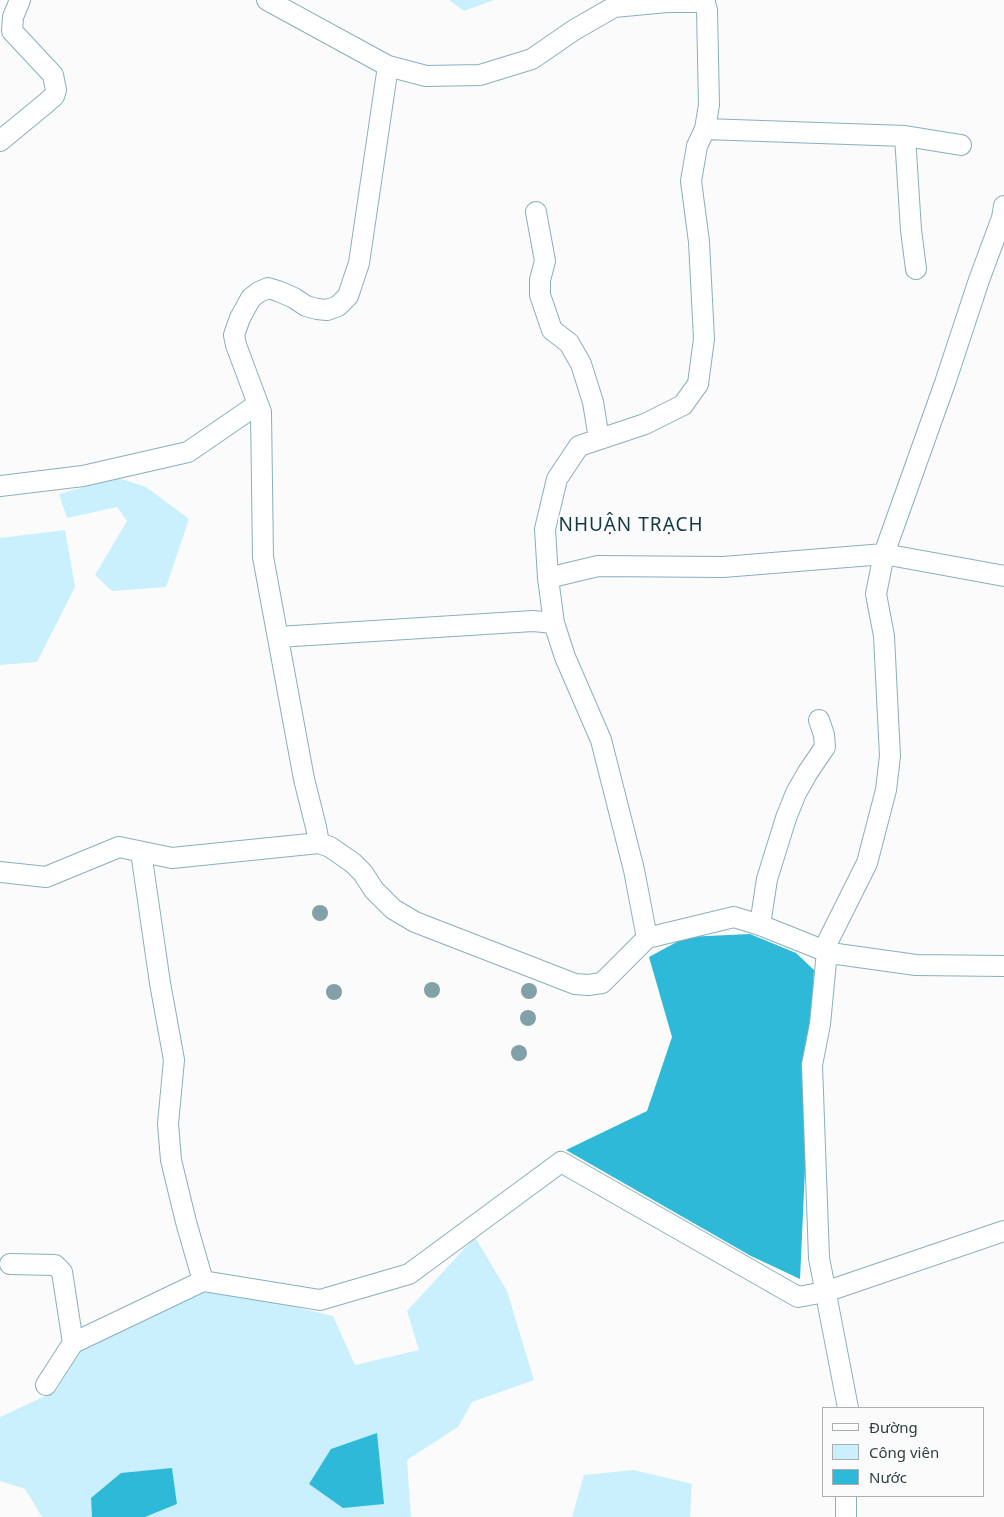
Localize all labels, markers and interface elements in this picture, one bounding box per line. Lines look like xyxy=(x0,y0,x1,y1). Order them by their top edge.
district label: NHUẬN TRẠCH xyxy=(557,515,705,537)
legend xyxy=(822,1407,984,1497)
text: Đường xyxy=(869,1417,918,1437)
text: Công viên xyxy=(869,1442,939,1462)
text: Nước xyxy=(869,1467,907,1487)

